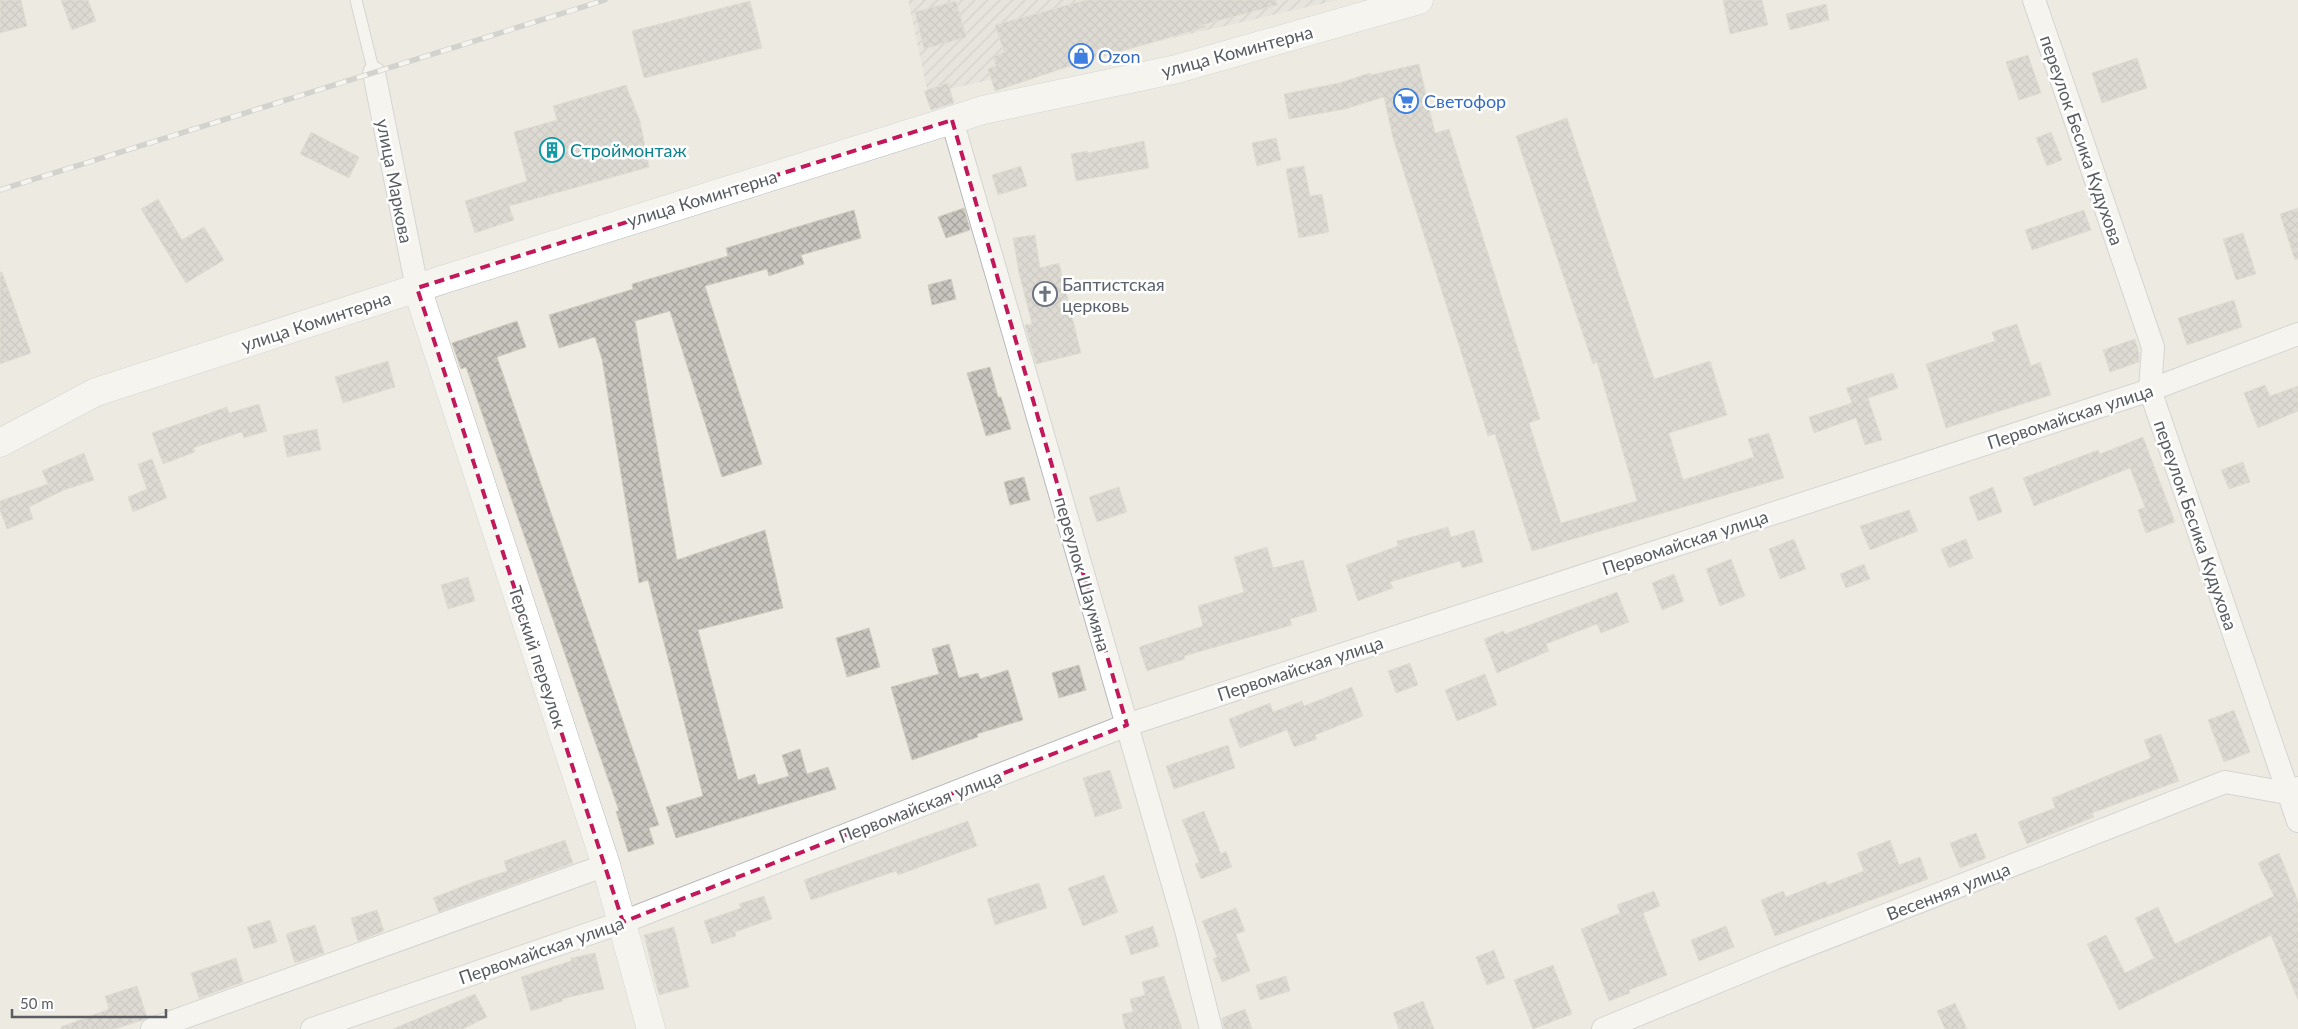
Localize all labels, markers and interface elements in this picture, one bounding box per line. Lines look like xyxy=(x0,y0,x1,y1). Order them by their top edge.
street label: улица Коминтерна xyxy=(1159,20,1315,82)
street label: переулок Бесика Кудухова xyxy=(2036,32,2128,248)
shop icon: Ozon xyxy=(1068,43,1094,69)
place label: Ozon xyxy=(1098,45,1140,67)
supermarket icon: Светофор xyxy=(1393,88,1419,114)
place label: Светофор xyxy=(1424,90,1506,112)
street label: улица Маркова xyxy=(372,117,418,245)
building icon: Строймонтаж xyxy=(539,137,565,163)
place label: Строймонтаж xyxy=(570,139,687,161)
street label: улица Коминтерна xyxy=(624,165,780,231)
place label: Баптистская церковь xyxy=(1062,273,1165,316)
church icon: Баптистская церковь xyxy=(1032,281,1058,307)
street label: улица Коминтерна xyxy=(238,286,394,356)
street label: Первомайская улица xyxy=(1984,379,2156,453)
street label: переулок Бесика Кудухова xyxy=(2150,417,2242,633)
street label: переулок Шаумяна xyxy=(1050,494,1116,654)
street label: Первомайская улица xyxy=(1599,505,1771,579)
street label: Терский переулок xyxy=(505,583,572,732)
street label: Первомайская улица xyxy=(1214,631,1386,705)
street label: Первомайская улица xyxy=(835,765,1005,847)
street label: Весенняя улица xyxy=(1883,857,2013,925)
street label: Первомайская улица xyxy=(456,911,626,989)
scale bar xyxy=(12,986,166,1018)
text: 50 m xyxy=(20,994,54,1012)

